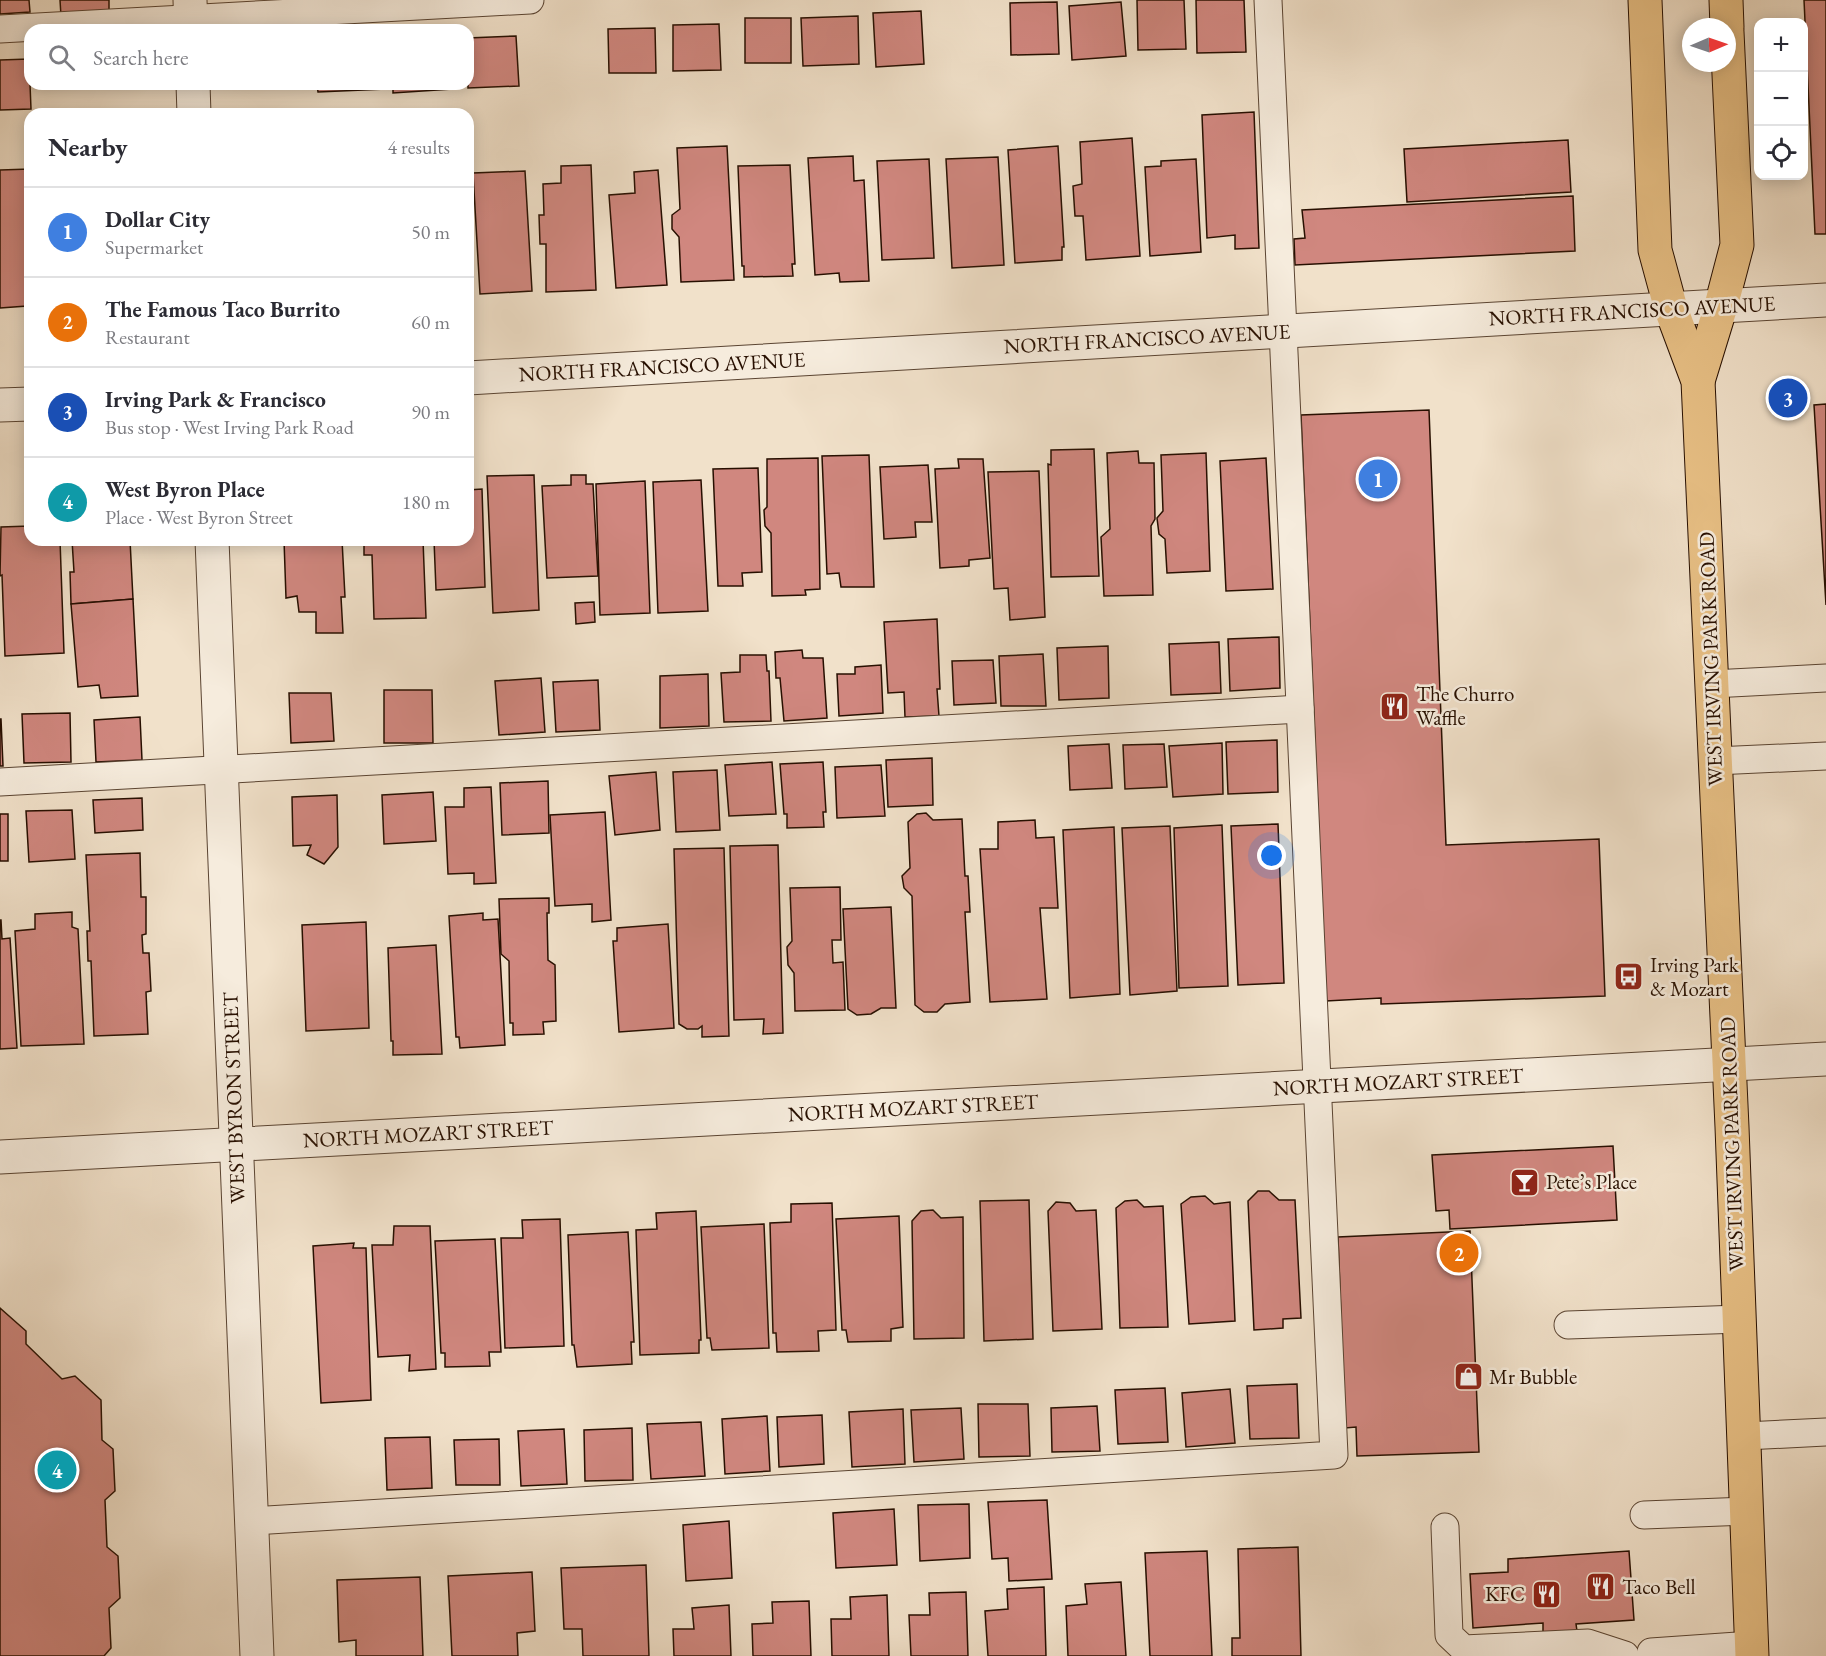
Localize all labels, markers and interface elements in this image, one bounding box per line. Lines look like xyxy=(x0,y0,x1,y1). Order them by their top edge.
north arrow xyxy=(1682,18,1736,72)
map controls xyxy=(1754,18,1808,180)
button: + xyxy=(1754,18,1808,72)
search box xyxy=(24,24,474,90)
icon: search xyxy=(45,41,78,74)
text: Search here xyxy=(93,43,188,72)
button: − xyxy=(1754,72,1808,126)
button: locate xyxy=(1754,126,1808,180)
text: Nearby xyxy=(48,130,128,164)
text: 4 results xyxy=(387,134,450,160)
text: Dollar City xyxy=(105,205,210,234)
text: 1 xyxy=(62,219,73,245)
text: 50 m xyxy=(411,219,450,245)
text: Supermarket xyxy=(105,234,203,260)
street label: NORTH FRANCISCO AVENUE xyxy=(1488,290,1776,331)
text: The Famous Taco Burrito xyxy=(105,295,340,324)
text: 2 xyxy=(62,309,73,335)
text: 60 m xyxy=(411,309,450,335)
street label: NORTH FRANCISCO AVENUE xyxy=(1003,318,1291,359)
text: Restaurant xyxy=(105,324,190,350)
street label: NORTH FRANCISCO AVENUE xyxy=(518,346,806,387)
pin: 3 xyxy=(1768,376,1808,420)
text: Irving Park & Francisco xyxy=(105,385,326,414)
text: 3 xyxy=(62,399,73,425)
text: 90 m xyxy=(411,399,450,425)
text: Bus stop · West Irving Park Road xyxy=(105,414,354,440)
pin: 1 xyxy=(1358,456,1398,502)
text: West Byron Place xyxy=(105,475,265,504)
text: 4 xyxy=(62,489,73,515)
text: 180 m xyxy=(402,489,450,515)
text: Place · West Byron Street xyxy=(105,504,293,530)
street label: WEST IRVING PARK ROAD xyxy=(1693,531,1728,787)
place label: The Churro Waffle xyxy=(1416,680,1515,731)
restaurant icon: The Churro Waffle xyxy=(1379,690,1411,722)
your location xyxy=(1257,841,1286,870)
place label: Irving Park & Mozart xyxy=(1650,951,1740,1002)
bus stop icon: Irving Park & Mozart xyxy=(1613,961,1645,993)
street label: WEST BYRON STREET xyxy=(216,991,251,1204)
street label: WEST IRVING PARK ROAD xyxy=(1714,1016,1749,1272)
street label: NORTH MOZART STREET xyxy=(1272,1061,1525,1102)
street label: NORTH MOZART STREET xyxy=(787,1087,1040,1128)
street label: NORTH MOZART STREET xyxy=(302,1113,555,1154)
bar icon: Pete’s Place xyxy=(1509,1166,1541,1198)
place label: Pete’s Place xyxy=(1546,1168,1637,1195)
pin: 2 xyxy=(1440,1230,1478,1276)
shop icon: Mr Bubble xyxy=(1452,1361,1484,1393)
place label: Mr Bubble xyxy=(1489,1363,1577,1390)
pin: 4 xyxy=(38,1448,76,1492)
restaurant icon: Taco Bell xyxy=(1585,1571,1617,1603)
place label: Taco Bell xyxy=(1622,1573,1696,1600)
restaurant icon: KFC xyxy=(1530,1578,1562,1610)
place label: KFC xyxy=(1485,1580,1525,1607)

